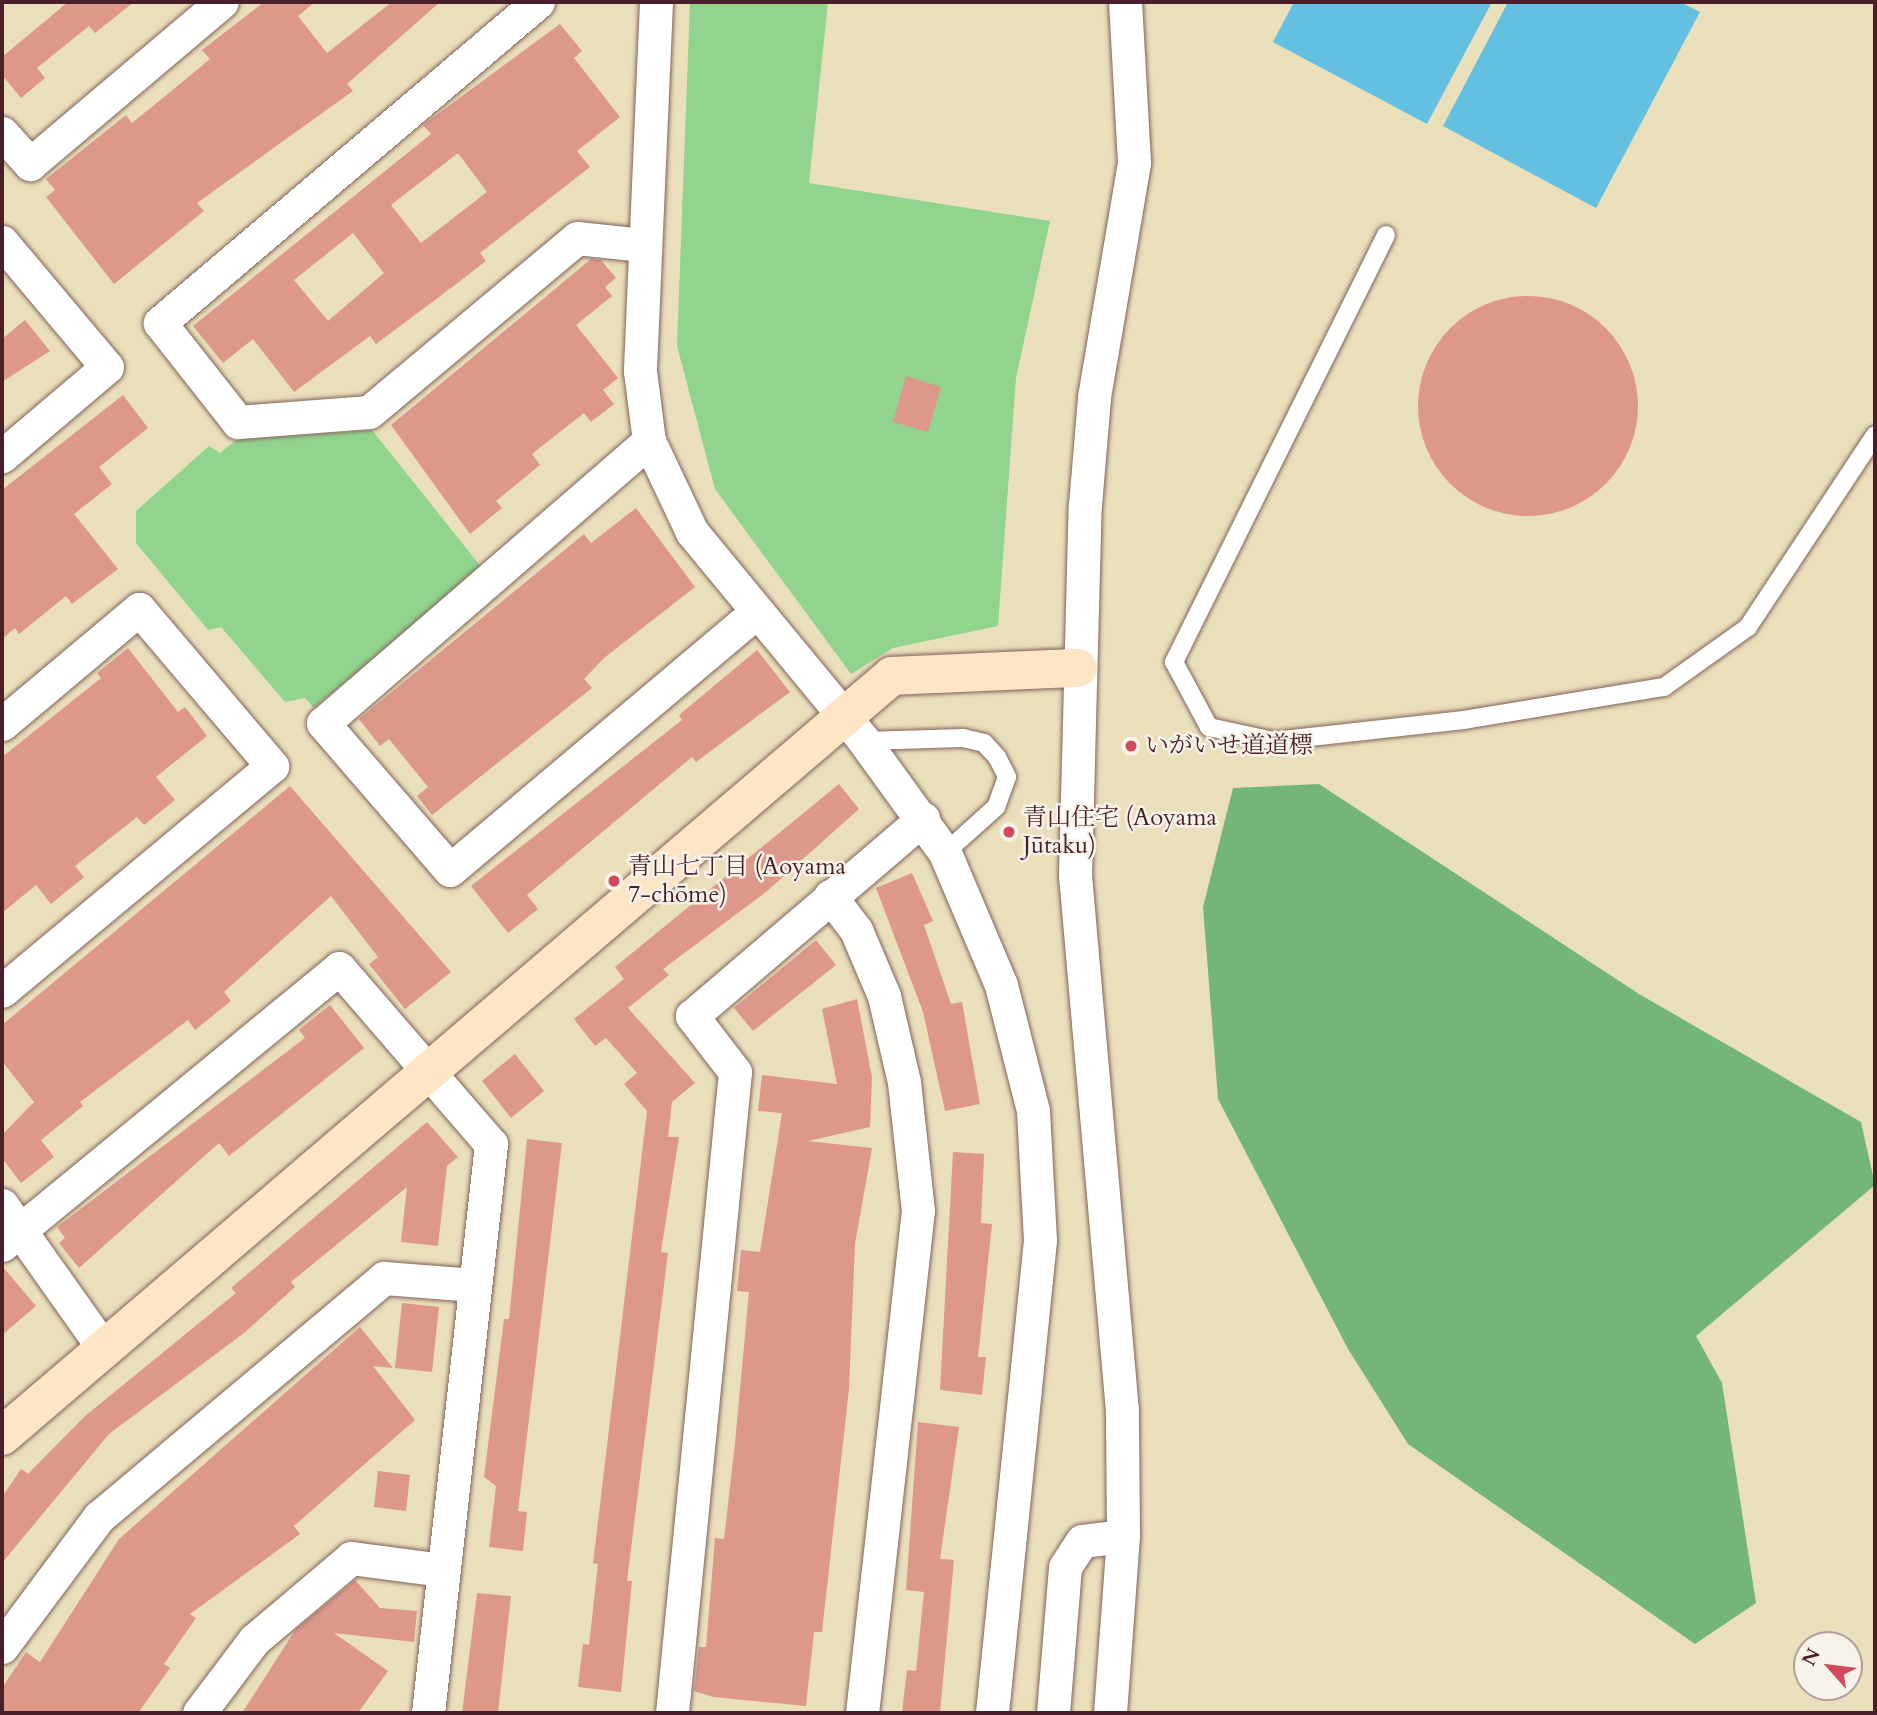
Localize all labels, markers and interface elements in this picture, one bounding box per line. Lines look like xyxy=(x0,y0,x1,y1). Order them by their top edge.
place label: いがいせ道道標 xyxy=(1145,732,1313,760)
marker: いがいせ道道標 xyxy=(1123,738,1139,754)
place label: 青山住宅 (Aoyama Jūtaku) xyxy=(1023,804,1217,860)
marker: 青山住宅 (Aoyama Jūtaku) xyxy=(1001,824,1017,840)
place label: 青山七丁目 (Aoyama 7-chōme) xyxy=(628,853,846,909)
marker: 青山七丁目 (Aoyama 7-chōme) xyxy=(606,873,622,889)
north arrow xyxy=(1793,1631,1863,1701)
text: N xyxy=(1796,1644,1827,1670)

